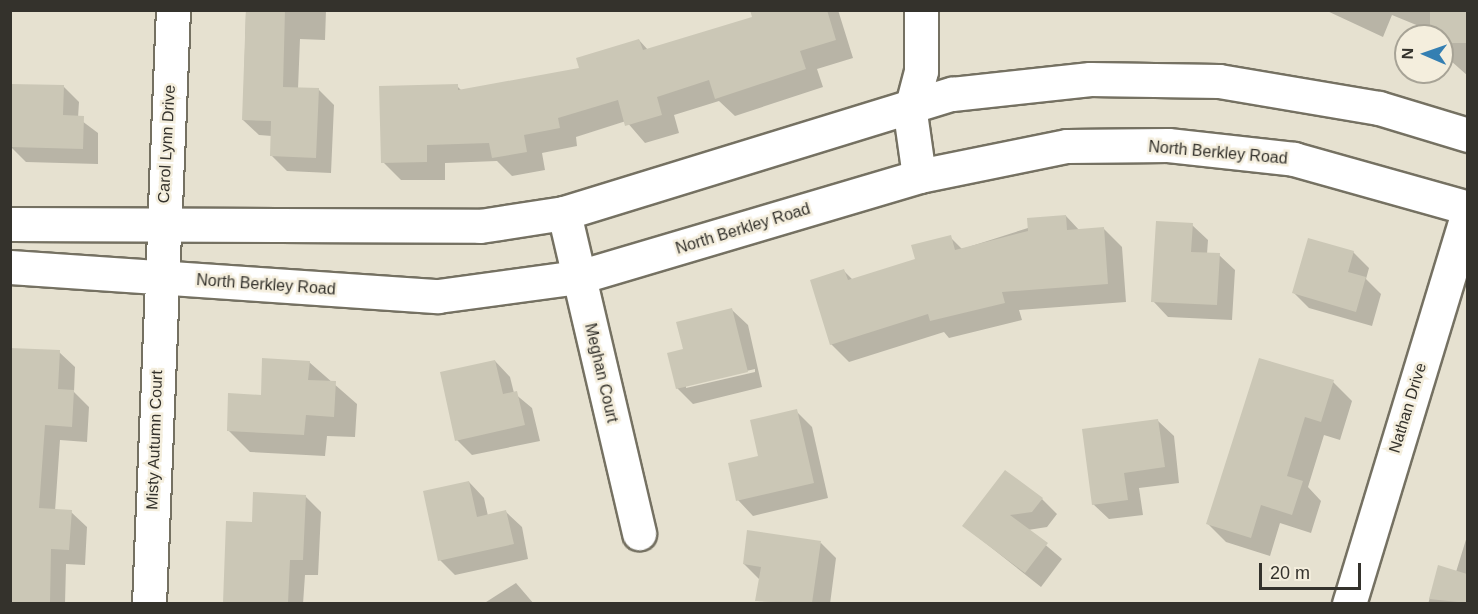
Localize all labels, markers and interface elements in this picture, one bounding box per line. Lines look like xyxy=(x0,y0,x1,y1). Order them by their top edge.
north arrow xyxy=(1394,24,1454,84)
text: N xyxy=(1399,47,1416,59)
street label: Carol Lynn Drive xyxy=(154,84,180,204)
street label: North Berkley Road xyxy=(1148,137,1288,169)
street label: North Berkley Road xyxy=(673,199,813,259)
street label: North Berkley Road xyxy=(196,271,336,299)
street label: Meghan Court xyxy=(580,321,622,425)
street label: Nathan Drive xyxy=(1385,361,1431,455)
street label: Misty Autumn Court xyxy=(143,369,167,511)
scale bar xyxy=(1262,551,1364,589)
text: 20 m xyxy=(1270,563,1310,583)

